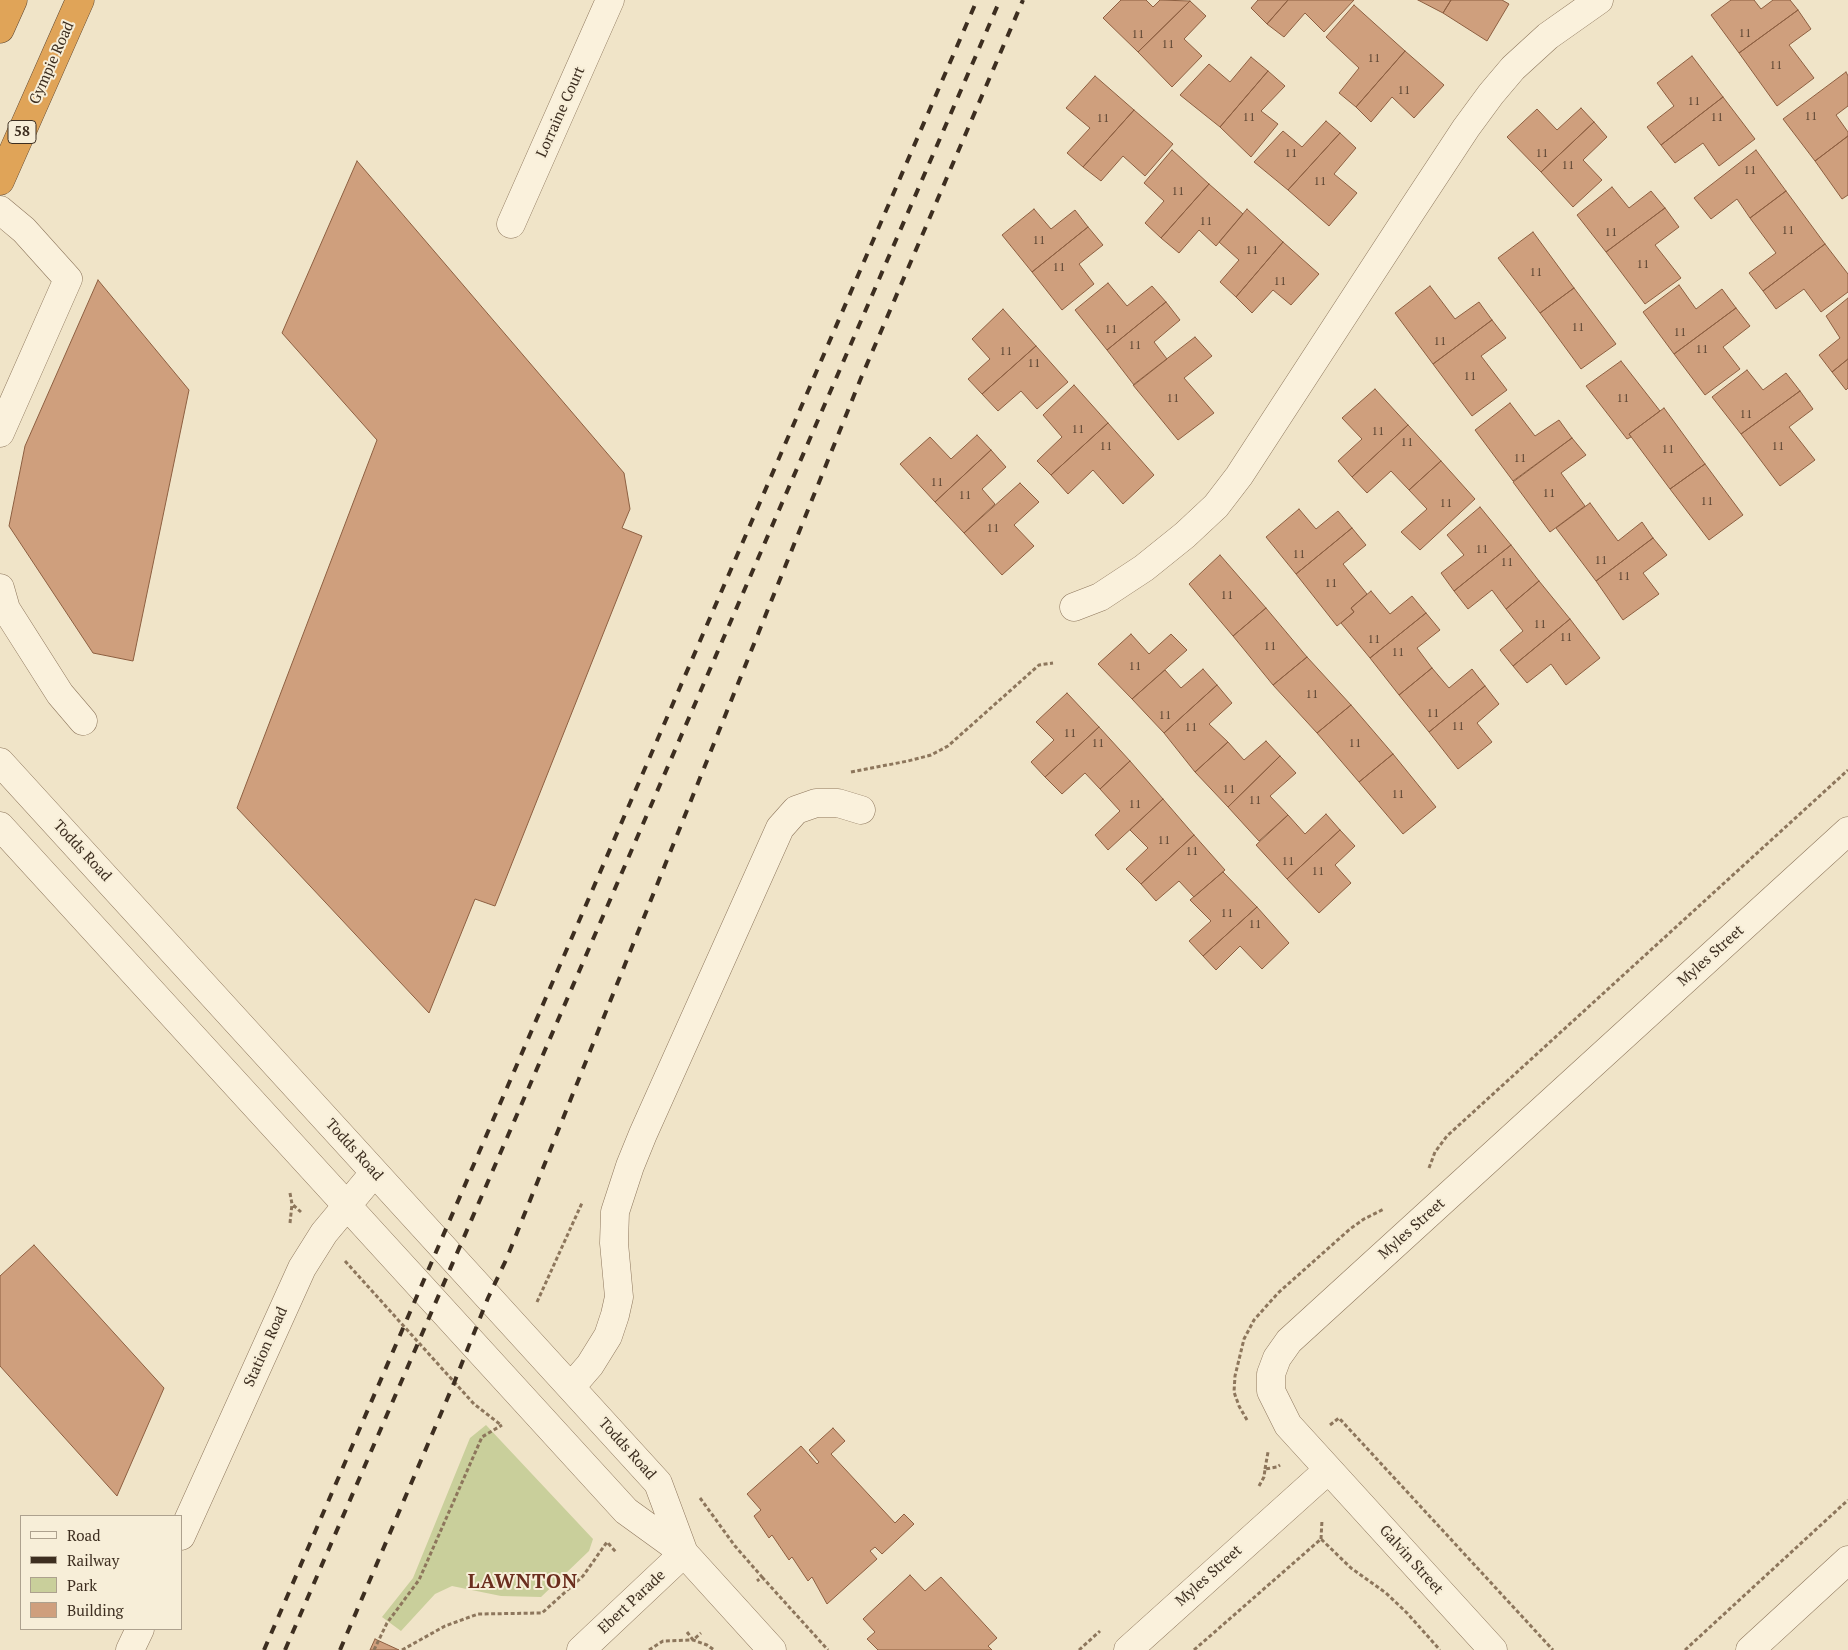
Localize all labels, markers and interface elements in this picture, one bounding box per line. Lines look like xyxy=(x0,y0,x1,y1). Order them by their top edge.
street label: Gympie Road xyxy=(26,19,78,107)
house number: 11 xyxy=(1739,27,1751,41)
house number: 11 xyxy=(1132,28,1144,42)
house number: 11 xyxy=(1162,38,1174,52)
house number: 11 xyxy=(1368,52,1380,66)
house number: 11 xyxy=(1770,59,1782,73)
street label: Lorraine Court xyxy=(533,64,589,160)
house number: 11 xyxy=(1398,84,1410,98)
house number: 11 xyxy=(1688,95,1700,109)
house number: 11 xyxy=(1805,110,1817,124)
house number: 11 xyxy=(1243,111,1255,125)
house number: 11 xyxy=(1711,111,1723,125)
house number: 11 xyxy=(1097,112,1109,126)
road number: 58 xyxy=(8,120,36,144)
house number: 11 xyxy=(1285,147,1297,161)
house number: 11 xyxy=(1536,147,1548,161)
house number: 11 xyxy=(1562,159,1574,173)
house number: 11 xyxy=(1744,164,1756,178)
house number: 11 xyxy=(1314,175,1326,189)
house number: 11 xyxy=(1172,185,1184,199)
house number: 11 xyxy=(1200,215,1212,229)
house number: 11 xyxy=(1782,224,1794,238)
house number: 11 xyxy=(1605,226,1617,240)
house number: 11 xyxy=(1033,234,1045,248)
house number: 11 xyxy=(1246,244,1258,258)
house number: 11 xyxy=(1637,258,1649,272)
house number: 11 xyxy=(1053,261,1065,275)
house number: 11 xyxy=(1530,266,1542,280)
house number: 11 xyxy=(1274,275,1286,289)
house number: 11 xyxy=(1572,321,1584,335)
house number: 11 xyxy=(1105,323,1117,337)
house number: 11 xyxy=(1674,326,1686,340)
house number: 11 xyxy=(1434,335,1446,349)
house number: 11 xyxy=(1129,339,1141,353)
house number: 11 xyxy=(1696,343,1708,357)
house number: 11 xyxy=(1000,345,1012,359)
house number: 11 xyxy=(1028,357,1040,371)
house number: 11 xyxy=(1464,370,1476,384)
house number: 11 xyxy=(1167,392,1179,406)
house number: 11 xyxy=(1617,392,1629,406)
house number: 11 xyxy=(1740,408,1752,422)
house number: 11 xyxy=(1072,423,1084,437)
house number: 11 xyxy=(1372,425,1384,439)
house number: 11 xyxy=(1401,436,1413,450)
house number: 11 xyxy=(1100,440,1112,454)
house number: 11 xyxy=(1772,440,1784,454)
house number: 11 xyxy=(1662,443,1674,457)
house number: 11 xyxy=(1514,452,1526,466)
house number: 11 xyxy=(931,476,943,490)
house number: 11 xyxy=(1543,487,1555,501)
house number: 11 xyxy=(959,489,971,503)
house number: 11 xyxy=(1701,495,1713,509)
house number: 11 xyxy=(1440,497,1452,511)
house number: 11 xyxy=(987,522,999,536)
house number: 11 xyxy=(1476,543,1488,557)
house number: 11 xyxy=(1293,548,1305,562)
house number: 11 xyxy=(1595,554,1607,568)
house number: 11 xyxy=(1501,556,1513,570)
house number: 11 xyxy=(1618,570,1630,584)
house number: 11 xyxy=(1325,577,1337,591)
house number: 11 xyxy=(1221,589,1233,603)
house number: 11 xyxy=(1534,618,1546,632)
house number: 11 xyxy=(1560,631,1572,645)
house number: 11 xyxy=(1368,633,1380,647)
house number: 11 xyxy=(1264,640,1276,654)
house number: 11 xyxy=(1392,646,1404,660)
house number: 11 xyxy=(1129,660,1141,674)
house number: 11 xyxy=(1306,688,1318,702)
house number: 11 xyxy=(1427,707,1439,721)
house number: 11 xyxy=(1159,709,1171,723)
house number: 11 xyxy=(1452,720,1464,734)
house number: 11 xyxy=(1185,721,1197,735)
house number: 11 xyxy=(1064,727,1076,741)
house number: 11 xyxy=(1092,737,1104,751)
house number: 11 xyxy=(1349,737,1361,751)
house number: 11 xyxy=(1223,783,1235,797)
house number: 11 xyxy=(1392,788,1404,802)
house number: 11 xyxy=(1249,794,1261,808)
house number: 11 xyxy=(1129,798,1141,812)
street label: Todds Road xyxy=(49,817,115,885)
house number: 11 xyxy=(1158,834,1170,848)
house number: 11 xyxy=(1186,845,1198,859)
house number: 11 xyxy=(1282,855,1294,869)
house number: 11 xyxy=(1312,865,1324,879)
house number: 11 xyxy=(1221,907,1233,921)
house number: 11 xyxy=(1249,918,1261,932)
street label: Myles Street xyxy=(1674,922,1748,990)
street label: Todds Road xyxy=(322,1115,386,1185)
street label: Myles Street xyxy=(1375,1195,1449,1263)
street label: Station Road xyxy=(240,1304,292,1390)
street label: Todds Road xyxy=(595,1414,659,1484)
legend xyxy=(20,1515,182,1630)
street label: Galvin Street xyxy=(1375,1522,1447,1598)
text: Road xyxy=(67,1525,100,1545)
street label: Myles Street xyxy=(1172,1542,1246,1610)
text: Railway xyxy=(67,1550,119,1570)
street label: Ebert Parade xyxy=(595,1566,669,1638)
district label: LAWNTON xyxy=(467,1570,579,1594)
text: Park xyxy=(67,1575,97,1595)
text: Building xyxy=(67,1600,124,1620)

